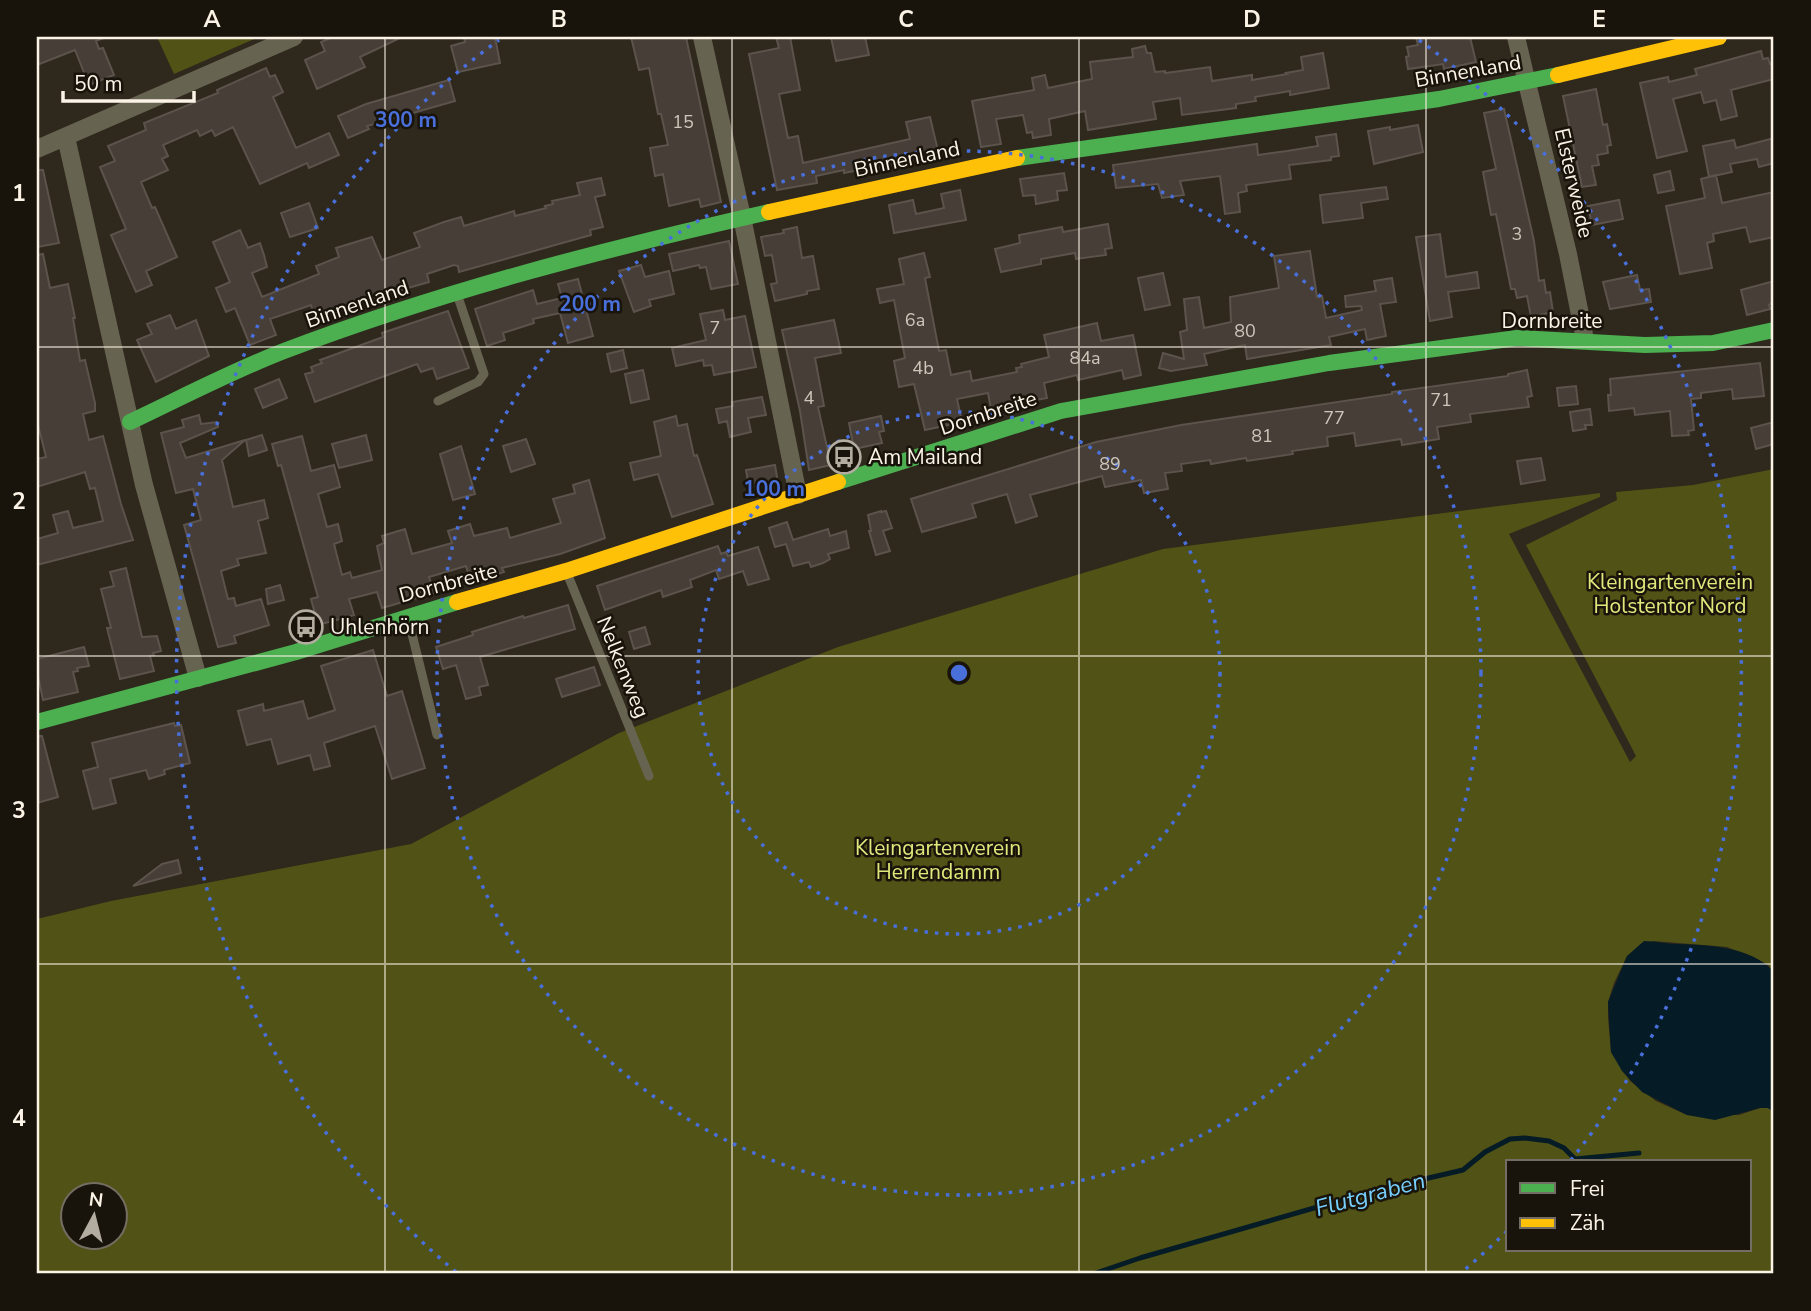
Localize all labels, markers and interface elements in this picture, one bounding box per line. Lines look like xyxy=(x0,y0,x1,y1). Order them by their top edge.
text: A xyxy=(203,4,221,35)
text: B xyxy=(551,4,567,35)
text: C xyxy=(898,4,914,35)
text: D xyxy=(1243,4,1261,35)
text: E xyxy=(1592,4,1606,35)
street label: Binnenland xyxy=(1413,48,1523,94)
scale bar xyxy=(63,60,194,104)
text: 50 m xyxy=(74,70,123,98)
text: 300 m xyxy=(375,106,437,134)
house number: 15 xyxy=(672,110,694,134)
street label: Elsterweide xyxy=(1548,125,1600,241)
street label: Binnenland xyxy=(851,134,963,184)
text: 1 xyxy=(12,178,26,209)
house number: 3 xyxy=(1512,222,1522,246)
street label: Binnenland xyxy=(302,273,412,335)
text: 200 m xyxy=(559,290,621,318)
street label: Dornbreite xyxy=(1502,307,1602,335)
house number: 6a xyxy=(905,308,925,332)
house number: 7 xyxy=(710,316,720,340)
house number: 80 xyxy=(1234,319,1256,343)
house number: 84a xyxy=(1069,346,1101,370)
house number: 4b xyxy=(912,356,934,380)
street label: Dornbreite xyxy=(936,384,1040,442)
house number: 4 xyxy=(804,386,815,410)
house number: 71 xyxy=(1430,388,1452,412)
house number: 77 xyxy=(1323,406,1345,430)
house number: 81 xyxy=(1251,424,1273,448)
bus stop icon: Am Mailand xyxy=(825,438,863,476)
place label: Am Mailand xyxy=(868,443,982,471)
house number: 89 xyxy=(1099,452,1121,476)
text: 100 m xyxy=(743,475,805,503)
text: 2 xyxy=(12,486,26,517)
street label: Dornbreite xyxy=(396,556,500,610)
park label: Kleingartenverein Holstentor Nord xyxy=(1587,568,1753,620)
bus stop icon: Uhlenhörn xyxy=(287,608,325,646)
street label: Nelkenweg xyxy=(590,612,656,722)
place label: Uhlenhörn xyxy=(330,613,429,641)
centre of rings xyxy=(947,661,971,685)
text: 3 xyxy=(12,795,26,826)
park label: Kleingartenverein Herrendamm xyxy=(855,834,1021,886)
text: 4 xyxy=(12,1103,26,1134)
legend xyxy=(1506,1160,1752,1252)
water label: Flutgraben xyxy=(1312,1165,1429,1224)
text: Frei xyxy=(1570,1175,1605,1203)
north arrow xyxy=(60,1182,130,1252)
text: N xyxy=(87,1186,105,1214)
text: Zäh xyxy=(1570,1209,1605,1237)

